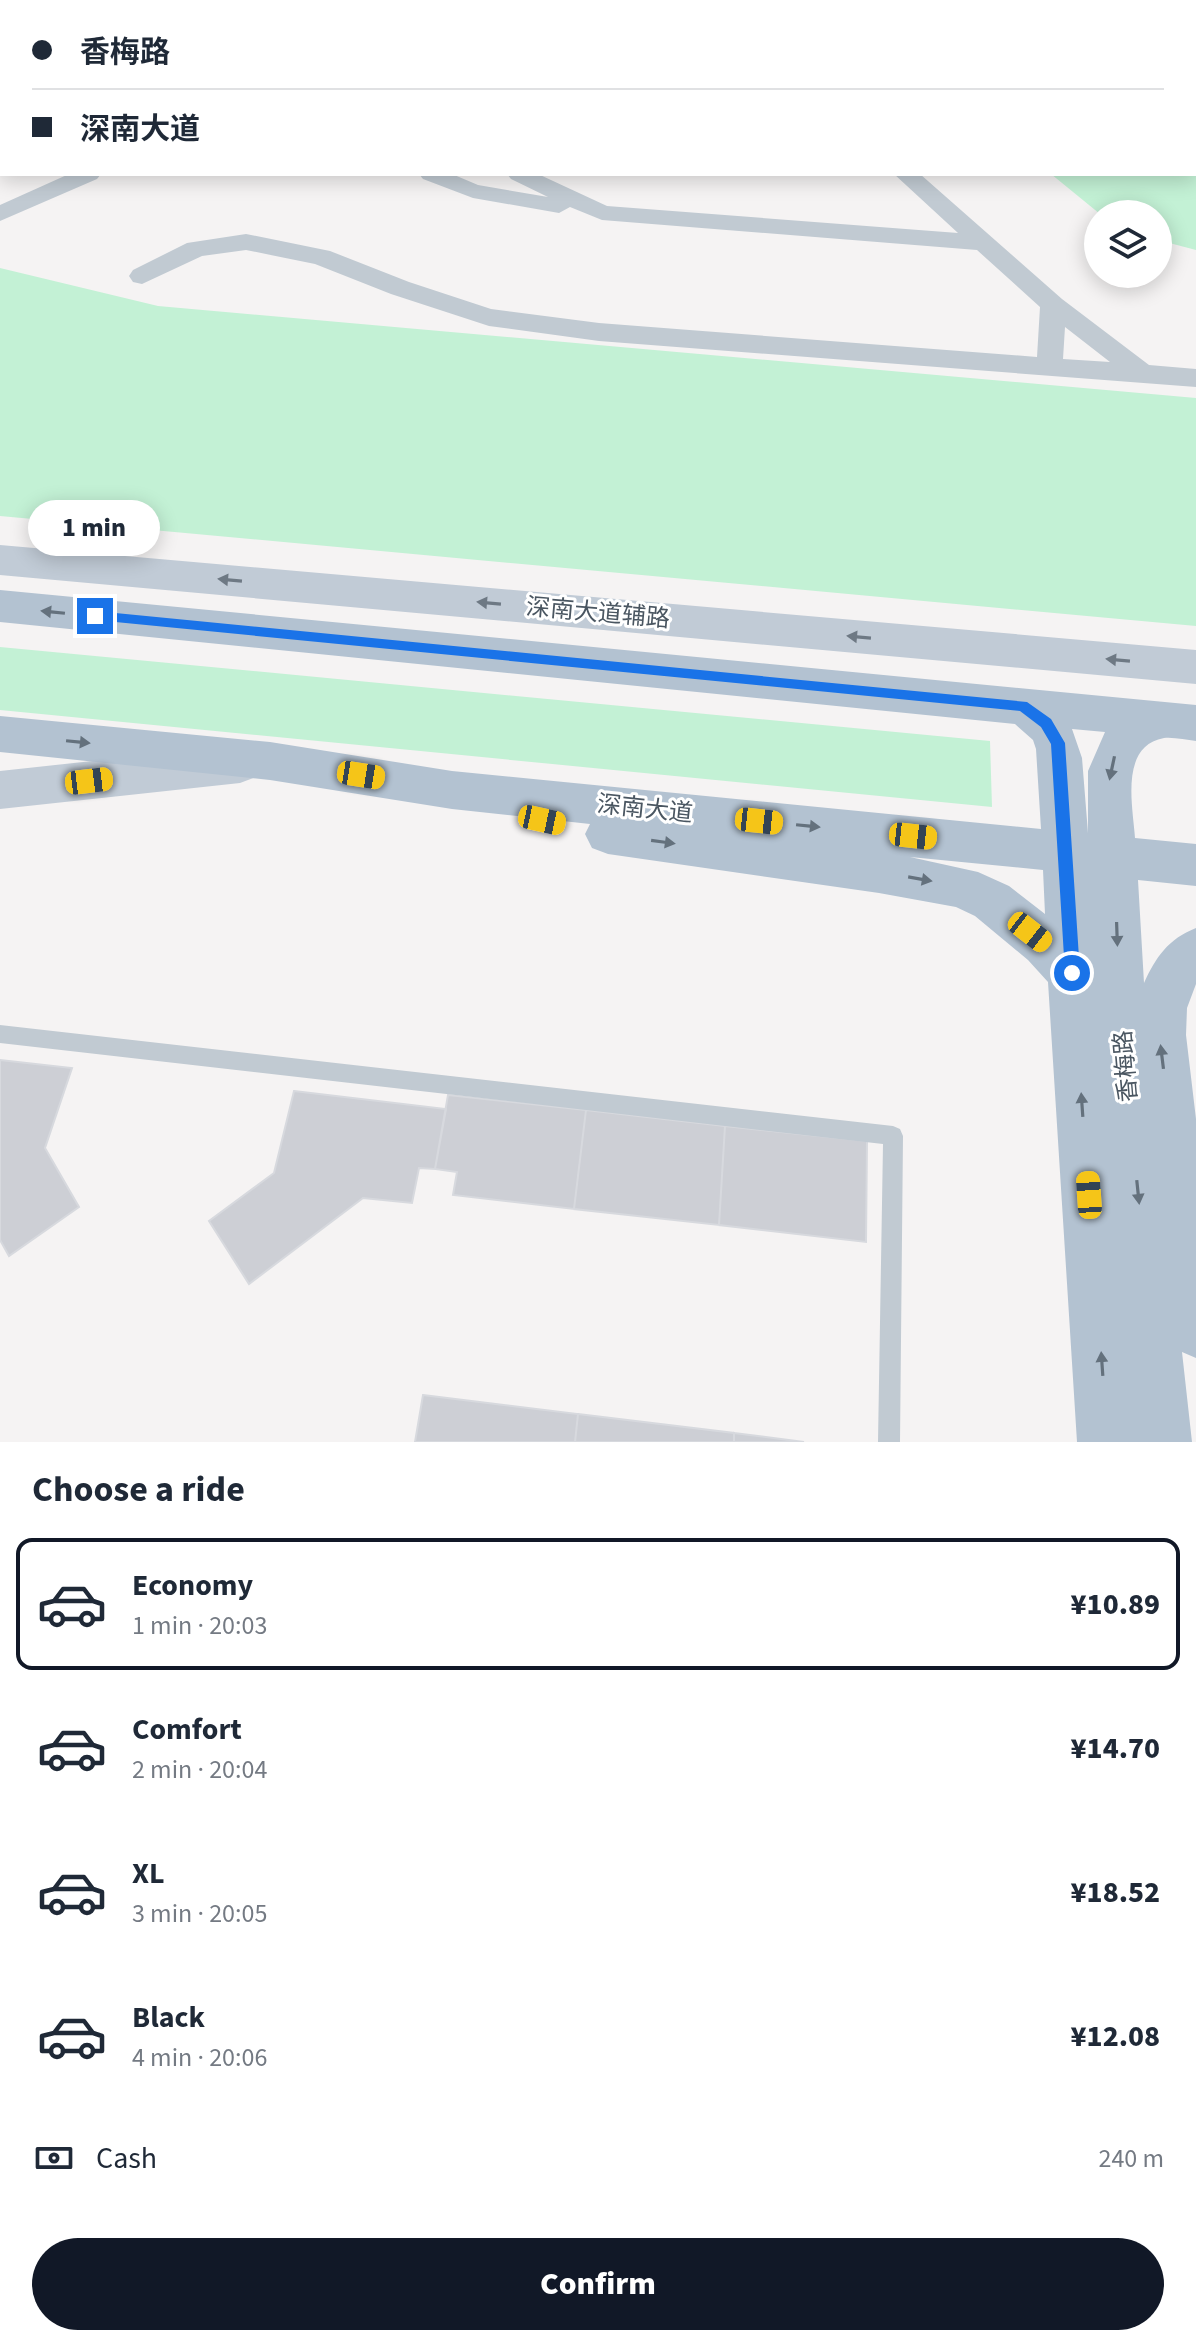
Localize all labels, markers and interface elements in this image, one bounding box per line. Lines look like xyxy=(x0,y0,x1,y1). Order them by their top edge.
text: 香梅路 xyxy=(80,31,170,74)
text: 深南大道 xyxy=(80,108,200,151)
map controls xyxy=(1084,200,1172,288)
button: layers xyxy=(1084,200,1172,288)
callout: 1 min xyxy=(29,500,161,556)
text: 1 min xyxy=(62,509,126,546)
one-way arrow xyxy=(217,573,242,586)
street label: 深南大道辅路 xyxy=(525,589,671,637)
one-way arrow xyxy=(476,597,501,610)
route end xyxy=(77,598,113,634)
one-way arrow xyxy=(40,605,65,618)
one-way arrow xyxy=(846,630,871,643)
one-way arrow xyxy=(1105,653,1130,666)
one-way arrow xyxy=(66,735,91,748)
one-way arrow xyxy=(1105,755,1118,780)
car xyxy=(335,759,387,791)
car xyxy=(64,766,114,796)
street label: 深南大道 xyxy=(595,787,695,831)
car xyxy=(516,803,568,837)
car xyxy=(734,807,784,835)
one-way arrow xyxy=(796,819,821,832)
car xyxy=(888,822,938,850)
one-way arrow xyxy=(651,836,676,849)
one-way arrow xyxy=(908,873,933,885)
car xyxy=(1004,908,1056,956)
one-way arrow xyxy=(1110,922,1123,947)
route start xyxy=(1054,955,1090,991)
street label: 香梅路 xyxy=(1105,1029,1147,1103)
one-way arrow xyxy=(1156,1045,1169,1070)
one-way arrow xyxy=(1075,1092,1088,1117)
car xyxy=(1075,1170,1103,1220)
one-way arrow xyxy=(1131,1179,1144,1204)
one-way arrow xyxy=(1095,1351,1108,1376)
text: Choose a ride xyxy=(32,1464,245,1515)
text: Economy xyxy=(132,1564,253,1607)
icon: car xyxy=(36,1568,108,1640)
text: ¥10.89 xyxy=(1071,1583,1160,1626)
text: 1 min · 20:03 xyxy=(132,1607,267,1644)
text: Comfort xyxy=(132,1708,242,1751)
icon: car xyxy=(36,1712,108,1784)
text: ¥14.70 xyxy=(1071,1727,1160,1770)
text: 2 min · 20:04 xyxy=(132,1751,267,1788)
text: XL xyxy=(132,1852,165,1895)
icon: car xyxy=(36,1856,108,1928)
text: ¥18.52 xyxy=(1071,1871,1160,1914)
text: 3 min · 20:05 xyxy=(132,1895,267,1932)
text: Black xyxy=(132,1996,205,2039)
icon: car xyxy=(36,2000,108,2072)
text: ¥12.08 xyxy=(1071,2015,1160,2058)
text: 4 min · 20:06 xyxy=(132,2039,267,2076)
icon: cash xyxy=(32,2136,76,2180)
text: Cash xyxy=(96,2137,157,2180)
text: 240 m xyxy=(1098,2140,1164,2177)
button: Confirm xyxy=(32,2238,1164,2330)

